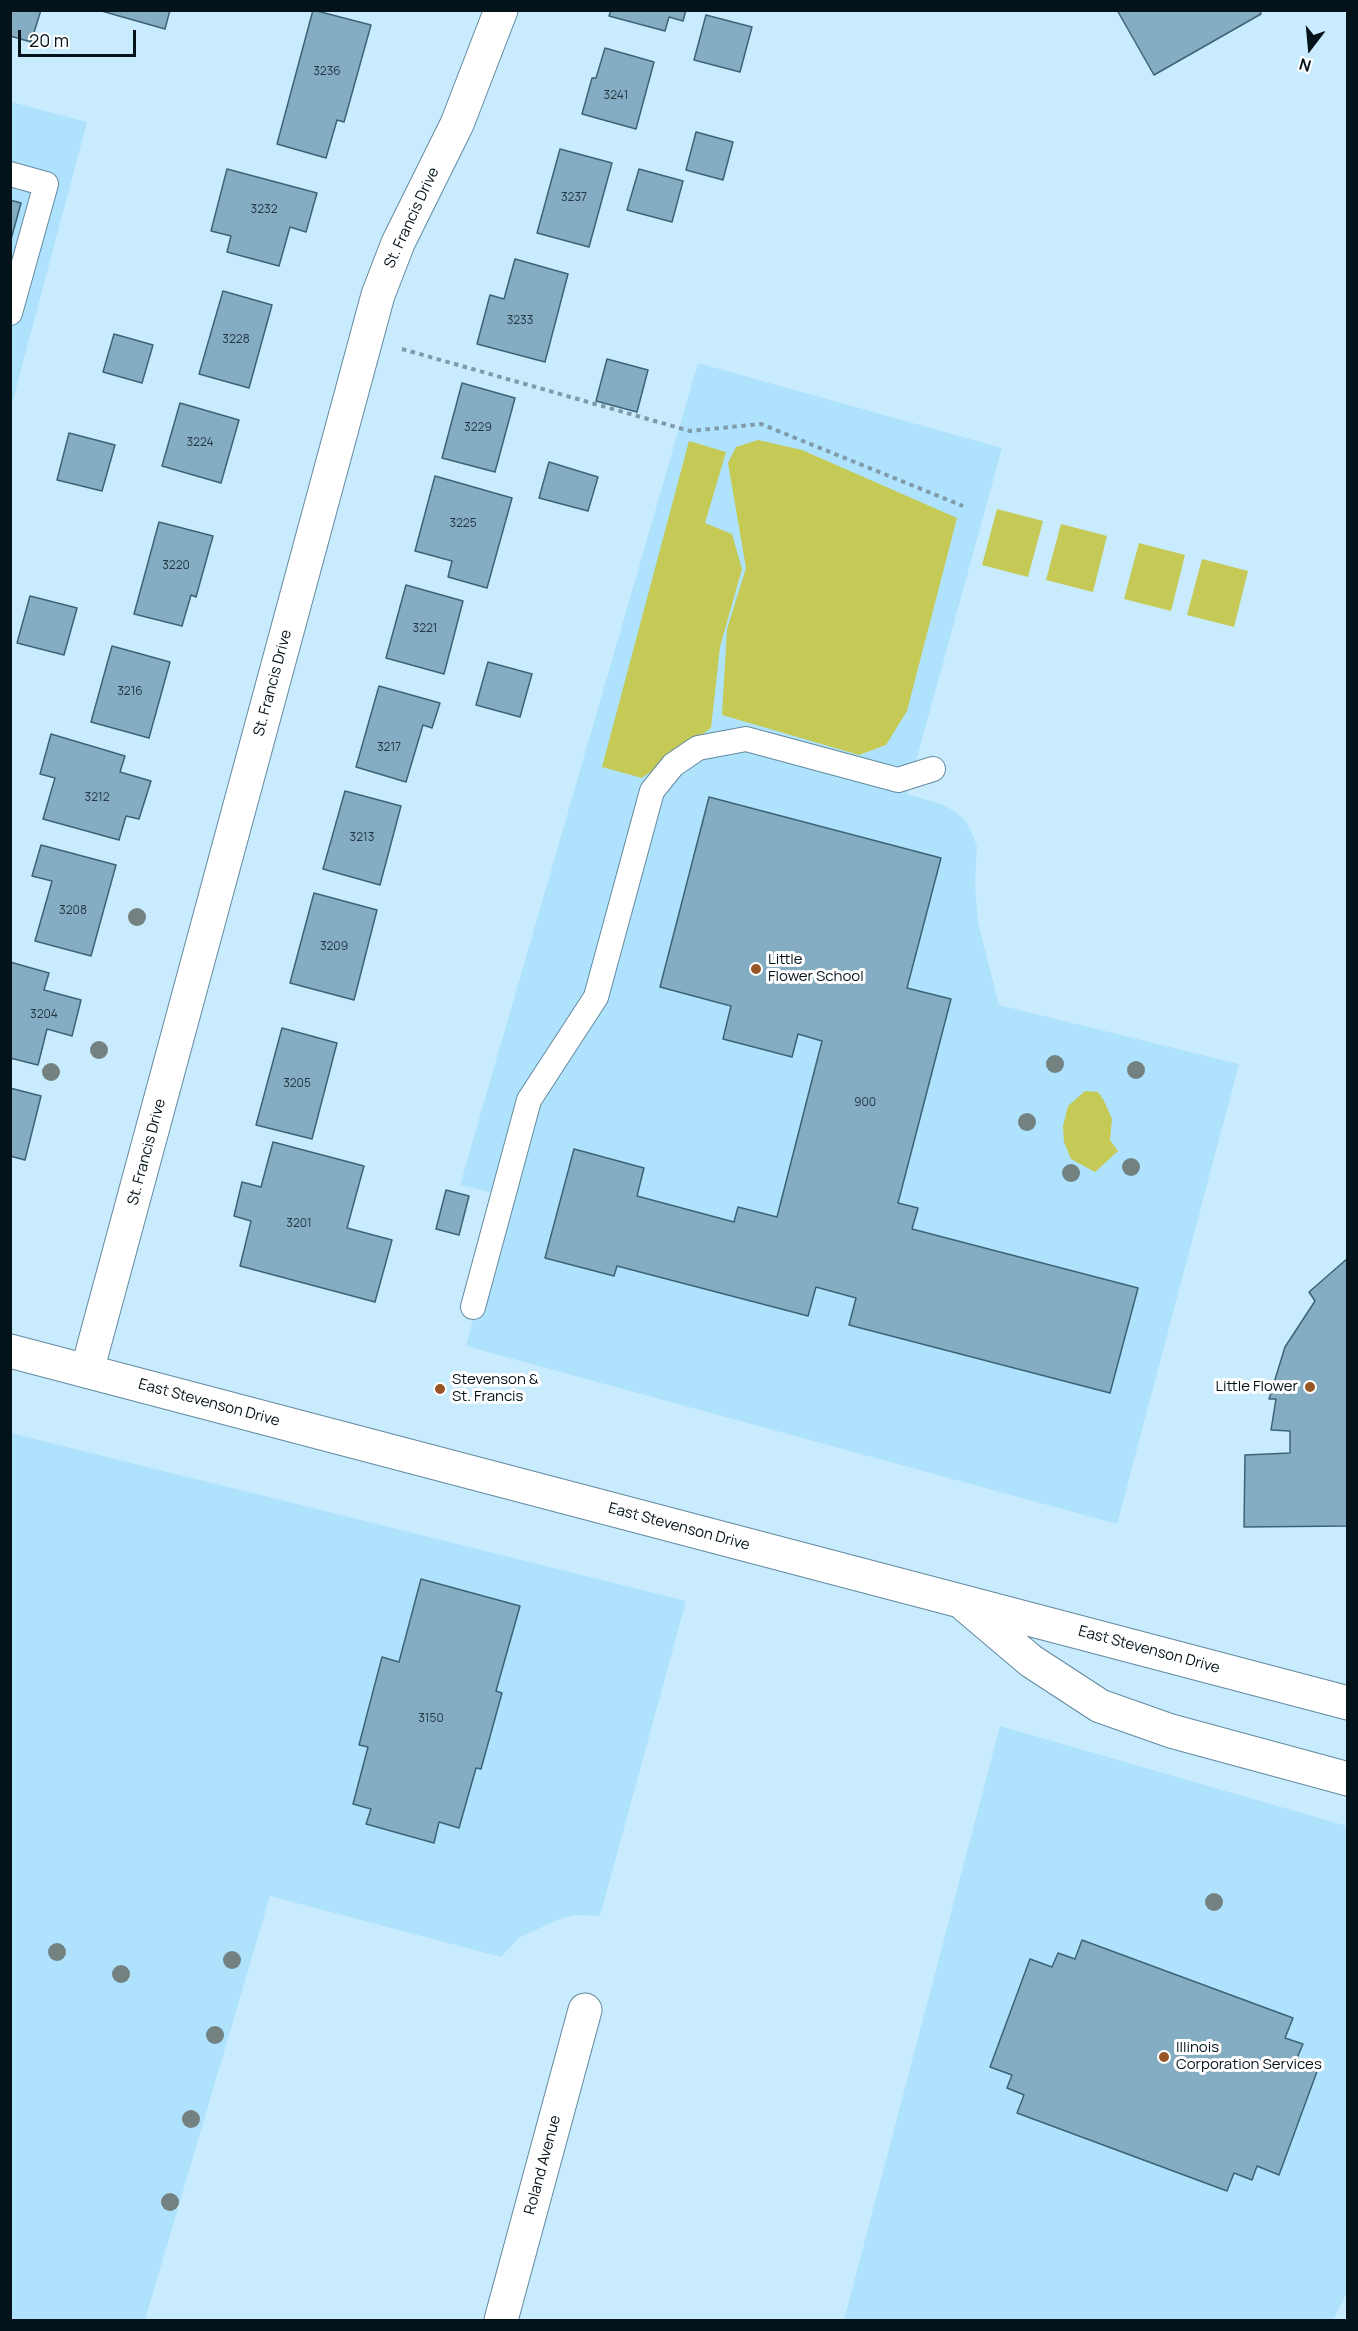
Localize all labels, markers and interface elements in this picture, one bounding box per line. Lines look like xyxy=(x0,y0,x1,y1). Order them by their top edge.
scale bar xyxy=(21,18,140,56)
north arrow xyxy=(1280,18,1340,78)
text: 20 m xyxy=(29,28,69,52)
text: N xyxy=(1296,53,1314,77)
house number: 3236 xyxy=(313,65,341,79)
house number: 3241 xyxy=(604,89,628,103)
street label: St. Francis Drive xyxy=(381,165,443,271)
house number: 3237 xyxy=(561,191,587,205)
house number: 3232 xyxy=(251,203,277,217)
house number: 3233 xyxy=(507,314,533,328)
house number: 3228 xyxy=(222,333,250,347)
house number: 3229 xyxy=(464,421,492,435)
house number: 3224 xyxy=(186,436,214,450)
house number: 3225 xyxy=(449,517,477,531)
house number: 3220 xyxy=(162,559,190,573)
house number: 3221 xyxy=(413,622,437,636)
street label: St. Francis Drive xyxy=(250,628,296,738)
house number: 3216 xyxy=(117,685,143,699)
house number: 3217 xyxy=(377,741,401,755)
house number: 3212 xyxy=(85,791,109,805)
house number: 3213 xyxy=(350,831,374,845)
house number: 3208 xyxy=(59,904,87,918)
house number: 3209 xyxy=(320,940,348,954)
place label: Little Flower School xyxy=(768,951,864,986)
marker: Little Flower School xyxy=(749,962,763,976)
house number: 3204 xyxy=(30,1008,58,1022)
house number: 3205 xyxy=(283,1077,311,1091)
house number: 900 xyxy=(854,1096,876,1110)
street label: St. Francis Drive xyxy=(124,1097,170,1207)
house number: 3201 xyxy=(286,1217,312,1231)
place label: Stevenson & St. Francis xyxy=(452,1371,539,1406)
street label: East Stevenson Drive xyxy=(136,1375,282,1431)
place label: Little Flower xyxy=(1215,1378,1298,1396)
marker: Little Flower xyxy=(1303,1380,1317,1394)
marker: Stevenson & St. Francis xyxy=(433,1382,447,1396)
street label: East Stevenson Drive xyxy=(606,1499,752,1555)
street label: East Stevenson Drive xyxy=(1076,1622,1222,1678)
house number: 3150 xyxy=(418,1712,444,1726)
place label: Illinois Corporation Services xyxy=(1176,2039,1322,2074)
marker: Illinois Corporation Services xyxy=(1157,2050,1171,2064)
street label: Roland Avenue xyxy=(521,2113,565,2217)

